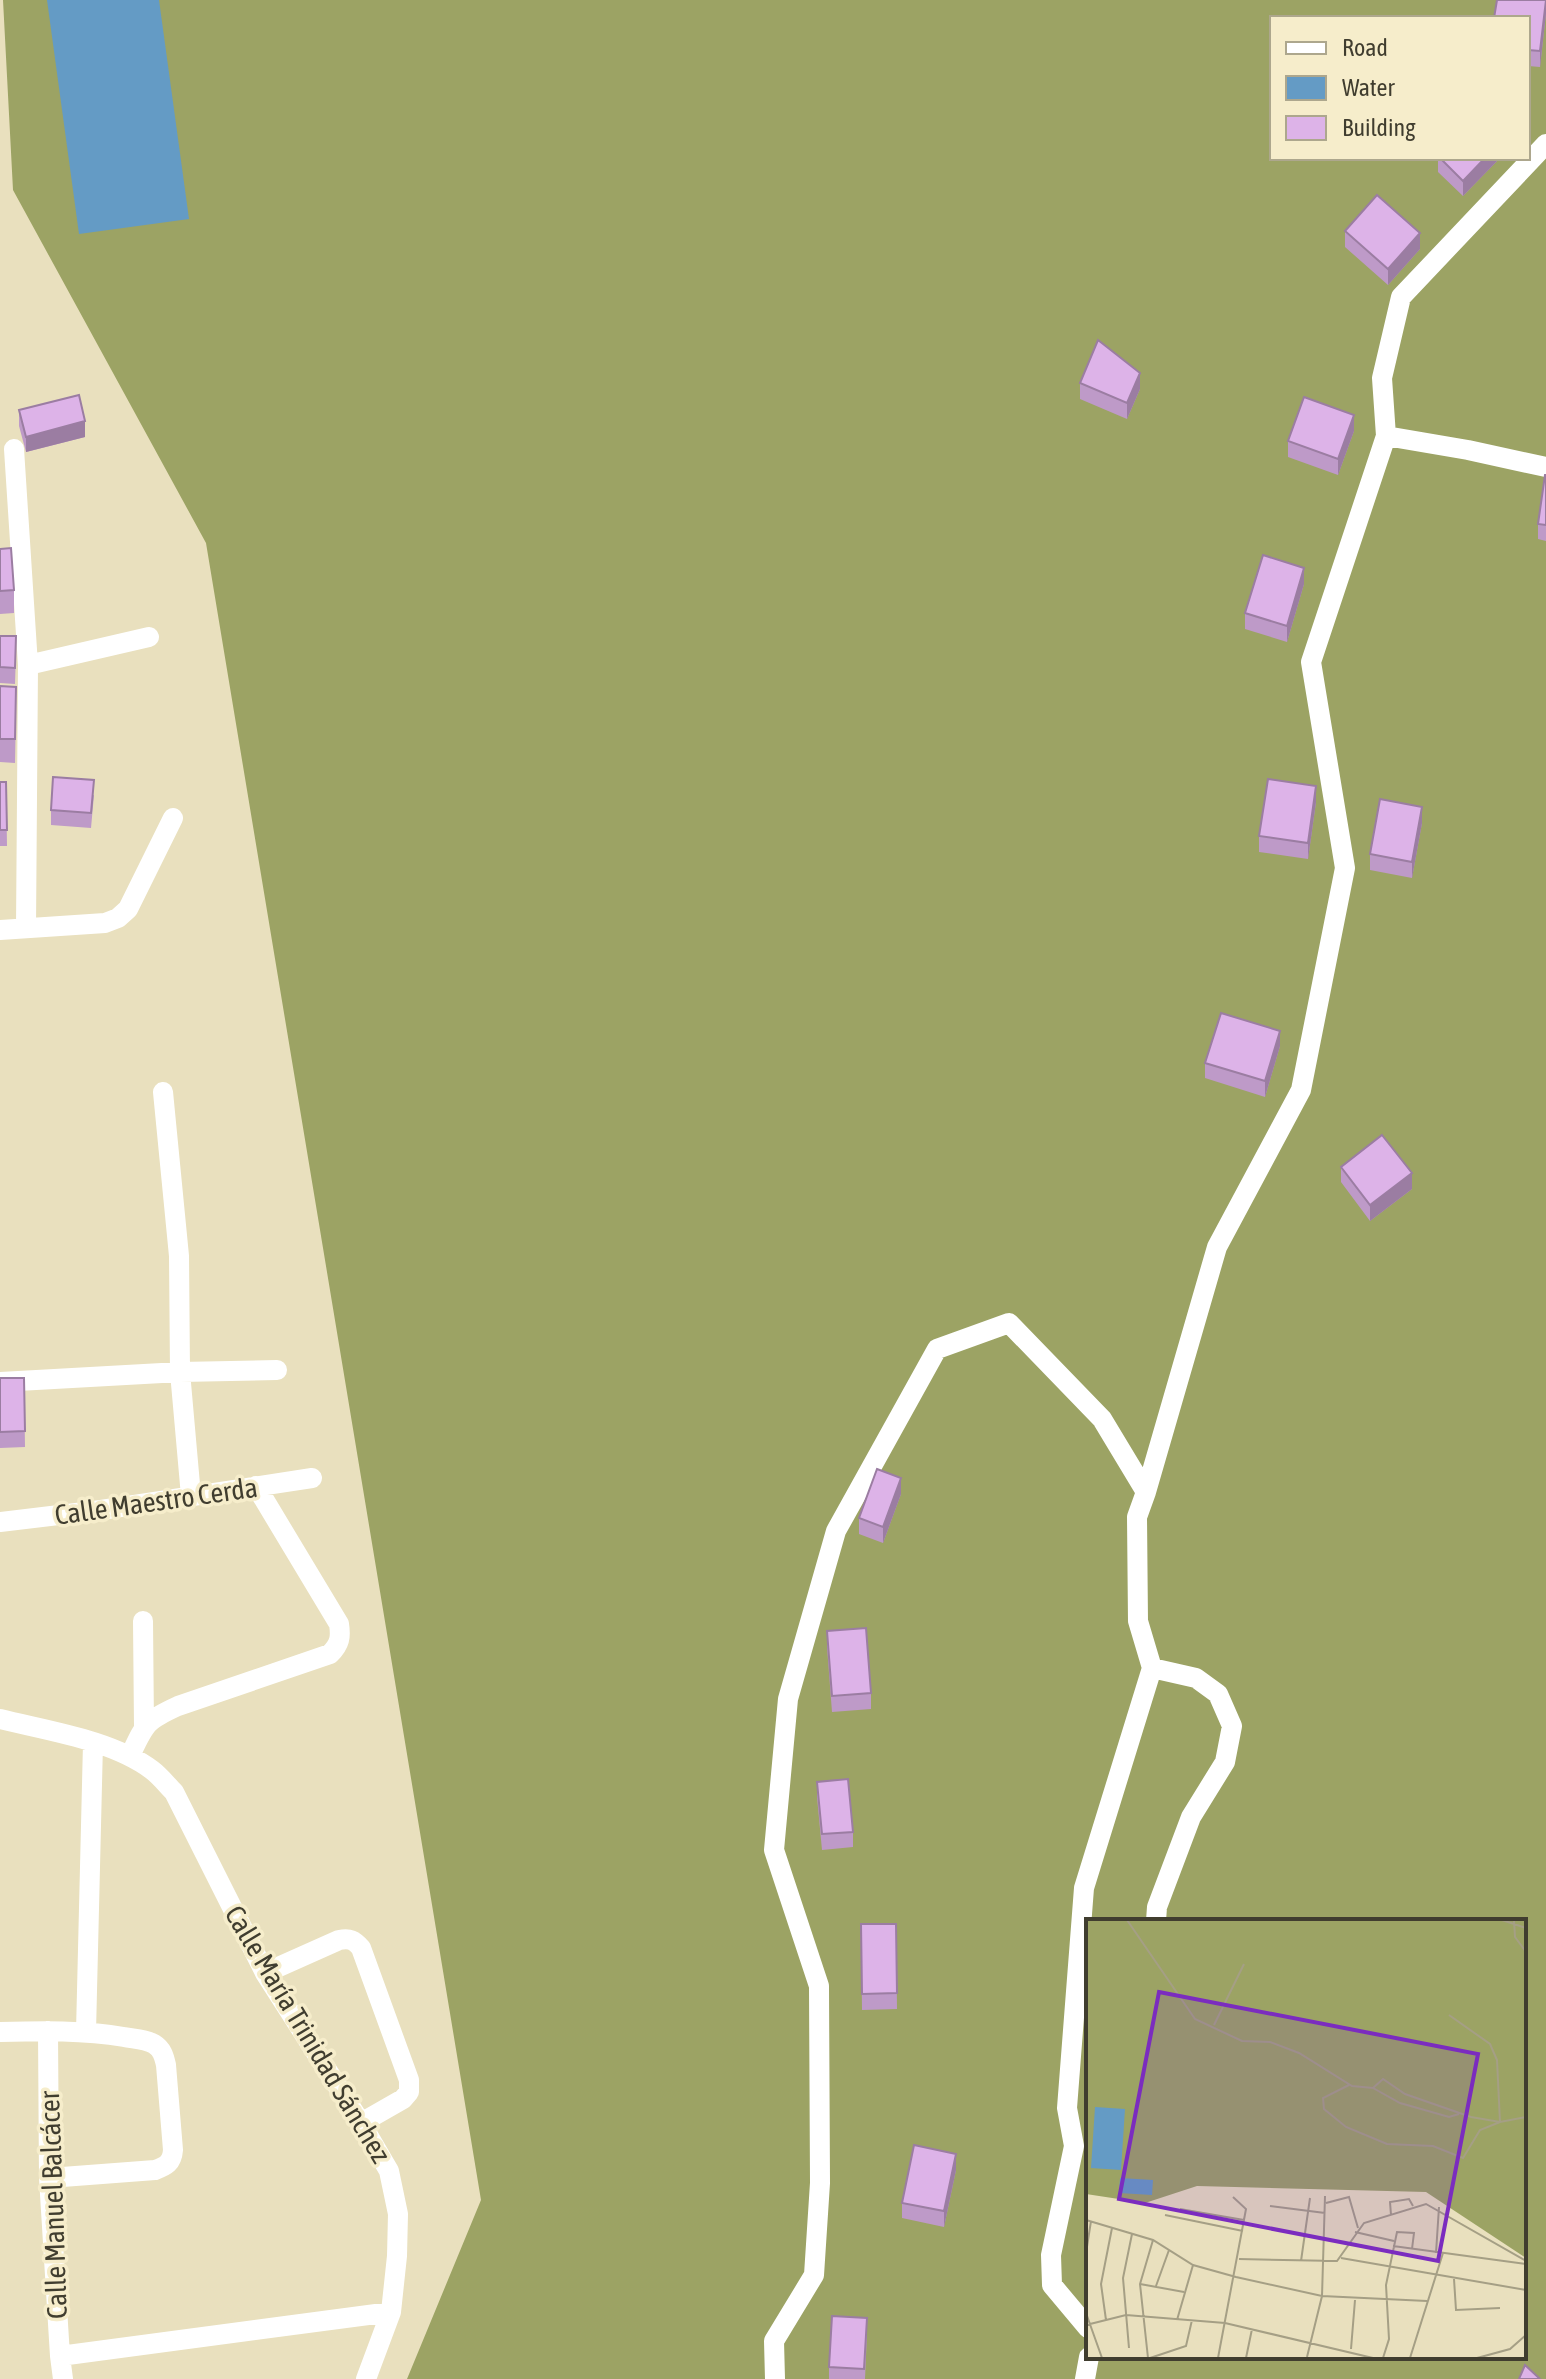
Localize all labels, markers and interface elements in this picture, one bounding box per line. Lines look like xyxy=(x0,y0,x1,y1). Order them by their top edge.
legend xyxy=(1270,16,1530,160)
text: Road xyxy=(1342,34,1388,61)
text: Water xyxy=(1342,74,1395,101)
text: Building xyxy=(1342,114,1416,141)
street label: Calle Maestro Cerda xyxy=(53,1471,259,1531)
street label: Calle María Trinidad Sánchez xyxy=(219,1900,397,2168)
inset map xyxy=(1086,1919,1526,2359)
street label: Calle Manuel Balcácer xyxy=(33,2090,73,2319)

